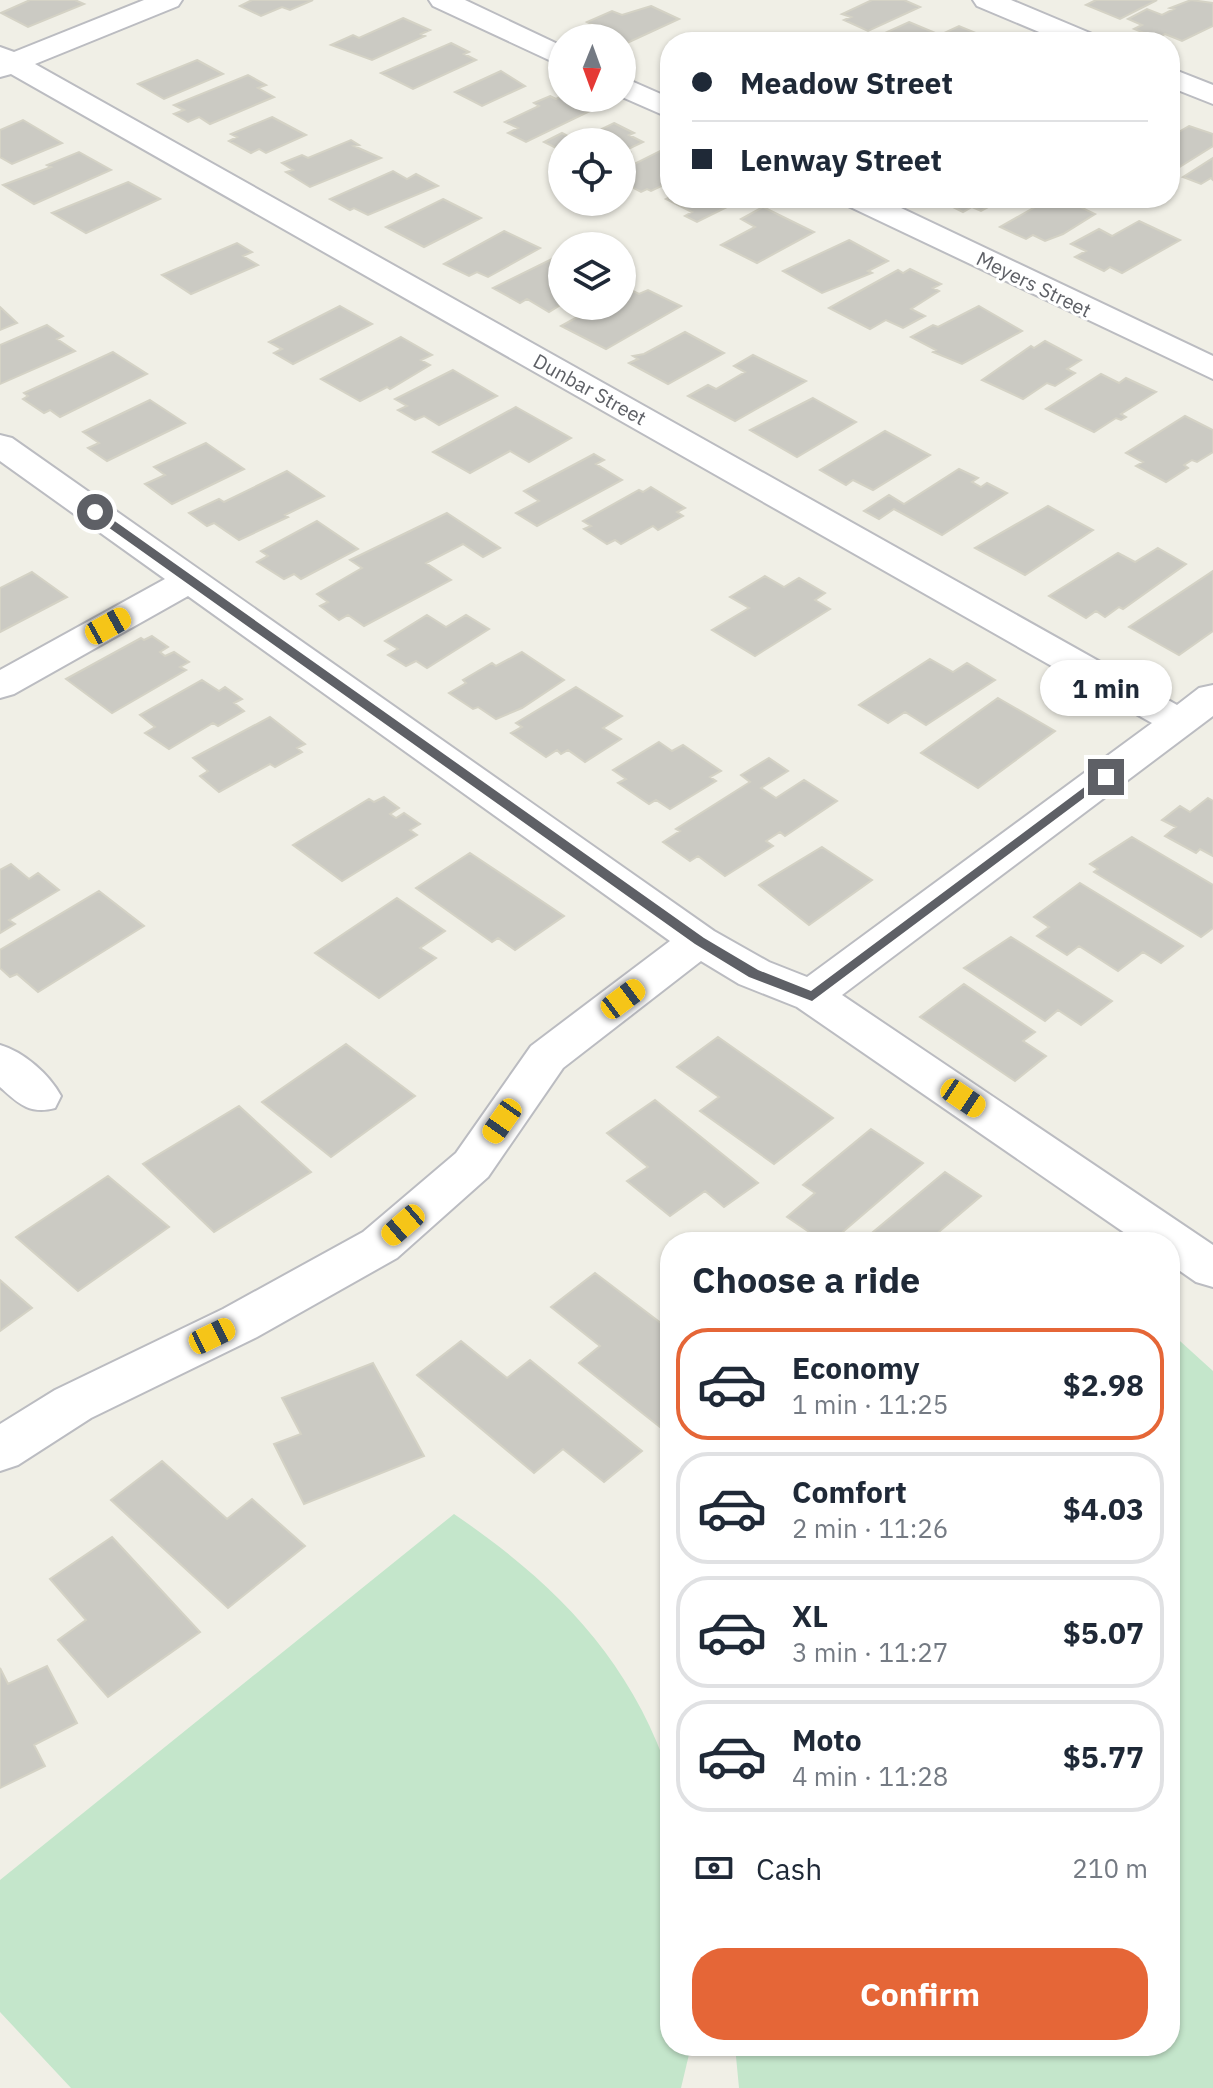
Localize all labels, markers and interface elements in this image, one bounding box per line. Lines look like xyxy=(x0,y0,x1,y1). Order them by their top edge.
north arrow xyxy=(548,24,636,112)
map controls xyxy=(548,24,636,320)
text: Meadow Street xyxy=(740,63,953,102)
button: locate xyxy=(548,128,636,216)
text: Lenway Street xyxy=(740,140,942,179)
button: layers xyxy=(548,232,636,320)
street label: Meyers Street xyxy=(972,245,1096,323)
street label: Dunbar Street xyxy=(529,347,651,431)
route start xyxy=(77,494,113,530)
car xyxy=(81,604,135,648)
callout: 1 min xyxy=(1040,661,1172,717)
text: 1 min xyxy=(1072,671,1140,705)
route end xyxy=(1088,759,1124,795)
car xyxy=(597,975,649,1023)
car xyxy=(936,1075,990,1121)
car xyxy=(478,1094,526,1148)
car xyxy=(377,1200,429,1250)
text: Choose a ride xyxy=(692,1256,920,1303)
car xyxy=(185,1315,239,1357)
icon: car xyxy=(696,1348,768,1420)
text: Economy xyxy=(792,1348,920,1387)
text: $2.98 xyxy=(1063,1365,1144,1404)
text: 1 min · 11:25 xyxy=(792,1387,948,1421)
icon: car xyxy=(696,1472,768,1544)
text: Comfort xyxy=(792,1472,907,1511)
text: $4.03 xyxy=(1063,1489,1144,1528)
text: 2 min · 11:26 xyxy=(792,1511,948,1545)
icon: car xyxy=(696,1596,768,1668)
text: XL xyxy=(792,1596,828,1635)
text: $5.07 xyxy=(1063,1613,1144,1652)
text: 3 min · 11:27 xyxy=(792,1635,948,1669)
icon: car xyxy=(696,1720,768,1792)
text: Moto xyxy=(792,1720,862,1759)
text: $5.77 xyxy=(1063,1737,1144,1776)
text: 4 min · 11:28 xyxy=(792,1759,948,1793)
icon: cash xyxy=(692,1846,736,1890)
text: Cash xyxy=(756,1849,822,1888)
text: 210 m xyxy=(1072,1851,1148,1885)
button: Confirm xyxy=(692,1948,1148,2040)

